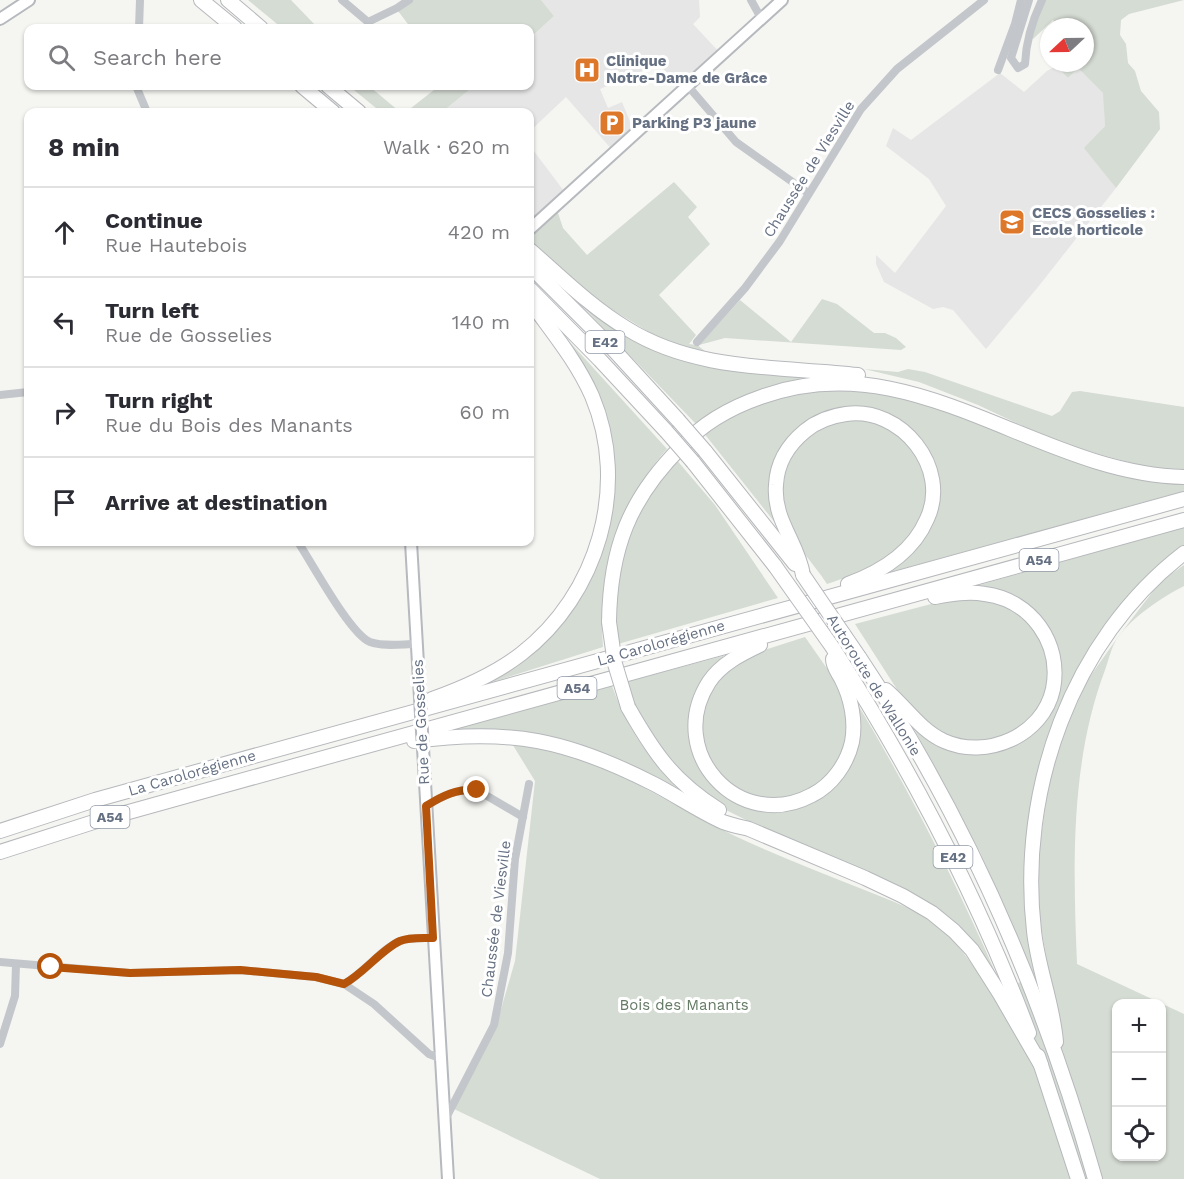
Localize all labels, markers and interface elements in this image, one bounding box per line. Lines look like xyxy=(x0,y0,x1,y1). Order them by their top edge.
north arrow xyxy=(1040,18,1094,72)
search box xyxy=(24,24,534,90)
icon: search xyxy=(45,41,78,74)
text: Search here xyxy=(93,45,222,70)
place label: Clinique Notre-Dame de Grâce xyxy=(606,52,768,87)
hospital icon: Clinique Notre-Dame de Grâce xyxy=(572,55,602,85)
street label: Chaussée de Viesville xyxy=(760,97,858,241)
parking icon: Parking P3 jaune xyxy=(597,108,627,138)
place label: Parking P3 jaune xyxy=(632,114,757,132)
text: 8 min xyxy=(48,132,120,162)
text: Walk · 620 m xyxy=(383,135,510,159)
place label: CECS Gosselies : Ecole horticole xyxy=(1032,204,1155,239)
school or university icon: CECS Gosselies : Ecole horticole xyxy=(997,207,1027,237)
text: Continue xyxy=(105,208,203,233)
icon: ahead xyxy=(48,216,81,249)
text: 420 m xyxy=(448,220,510,244)
text: Rue Hautebois xyxy=(105,233,247,257)
text: Turn left xyxy=(105,298,199,323)
icon: left xyxy=(48,306,81,339)
text: 140 m xyxy=(452,310,510,334)
text: Rue de Gosselies xyxy=(105,323,272,347)
road number: E42 xyxy=(586,331,624,353)
text: Turn right xyxy=(105,388,212,413)
icon: right xyxy=(48,396,81,429)
text: 60 m xyxy=(460,400,510,424)
text: Rue du Bois des Manants xyxy=(105,413,353,437)
icon: arrive xyxy=(48,486,81,519)
text: Arrive at destination xyxy=(105,490,328,515)
road number: A54 xyxy=(1020,549,1058,571)
street label: Autoroute de Wallonie xyxy=(823,611,925,759)
street label: La Carolorégienne xyxy=(595,616,727,670)
street label: Rue de Gosselies xyxy=(409,659,433,785)
road number: A54 xyxy=(558,677,596,699)
street label: La Carolorégienne xyxy=(126,746,258,800)
route end xyxy=(463,776,489,802)
road number: A54 xyxy=(90,806,130,828)
street label: Chaussée de Viesville xyxy=(477,840,515,998)
road number: E42 xyxy=(934,846,972,868)
route start xyxy=(37,953,63,979)
park label: Bois des Manants xyxy=(619,996,749,1014)
map controls xyxy=(1112,999,1166,1161)
button: + xyxy=(1112,999,1166,1053)
button: − xyxy=(1112,1053,1166,1107)
button: locate xyxy=(1112,1107,1166,1161)

